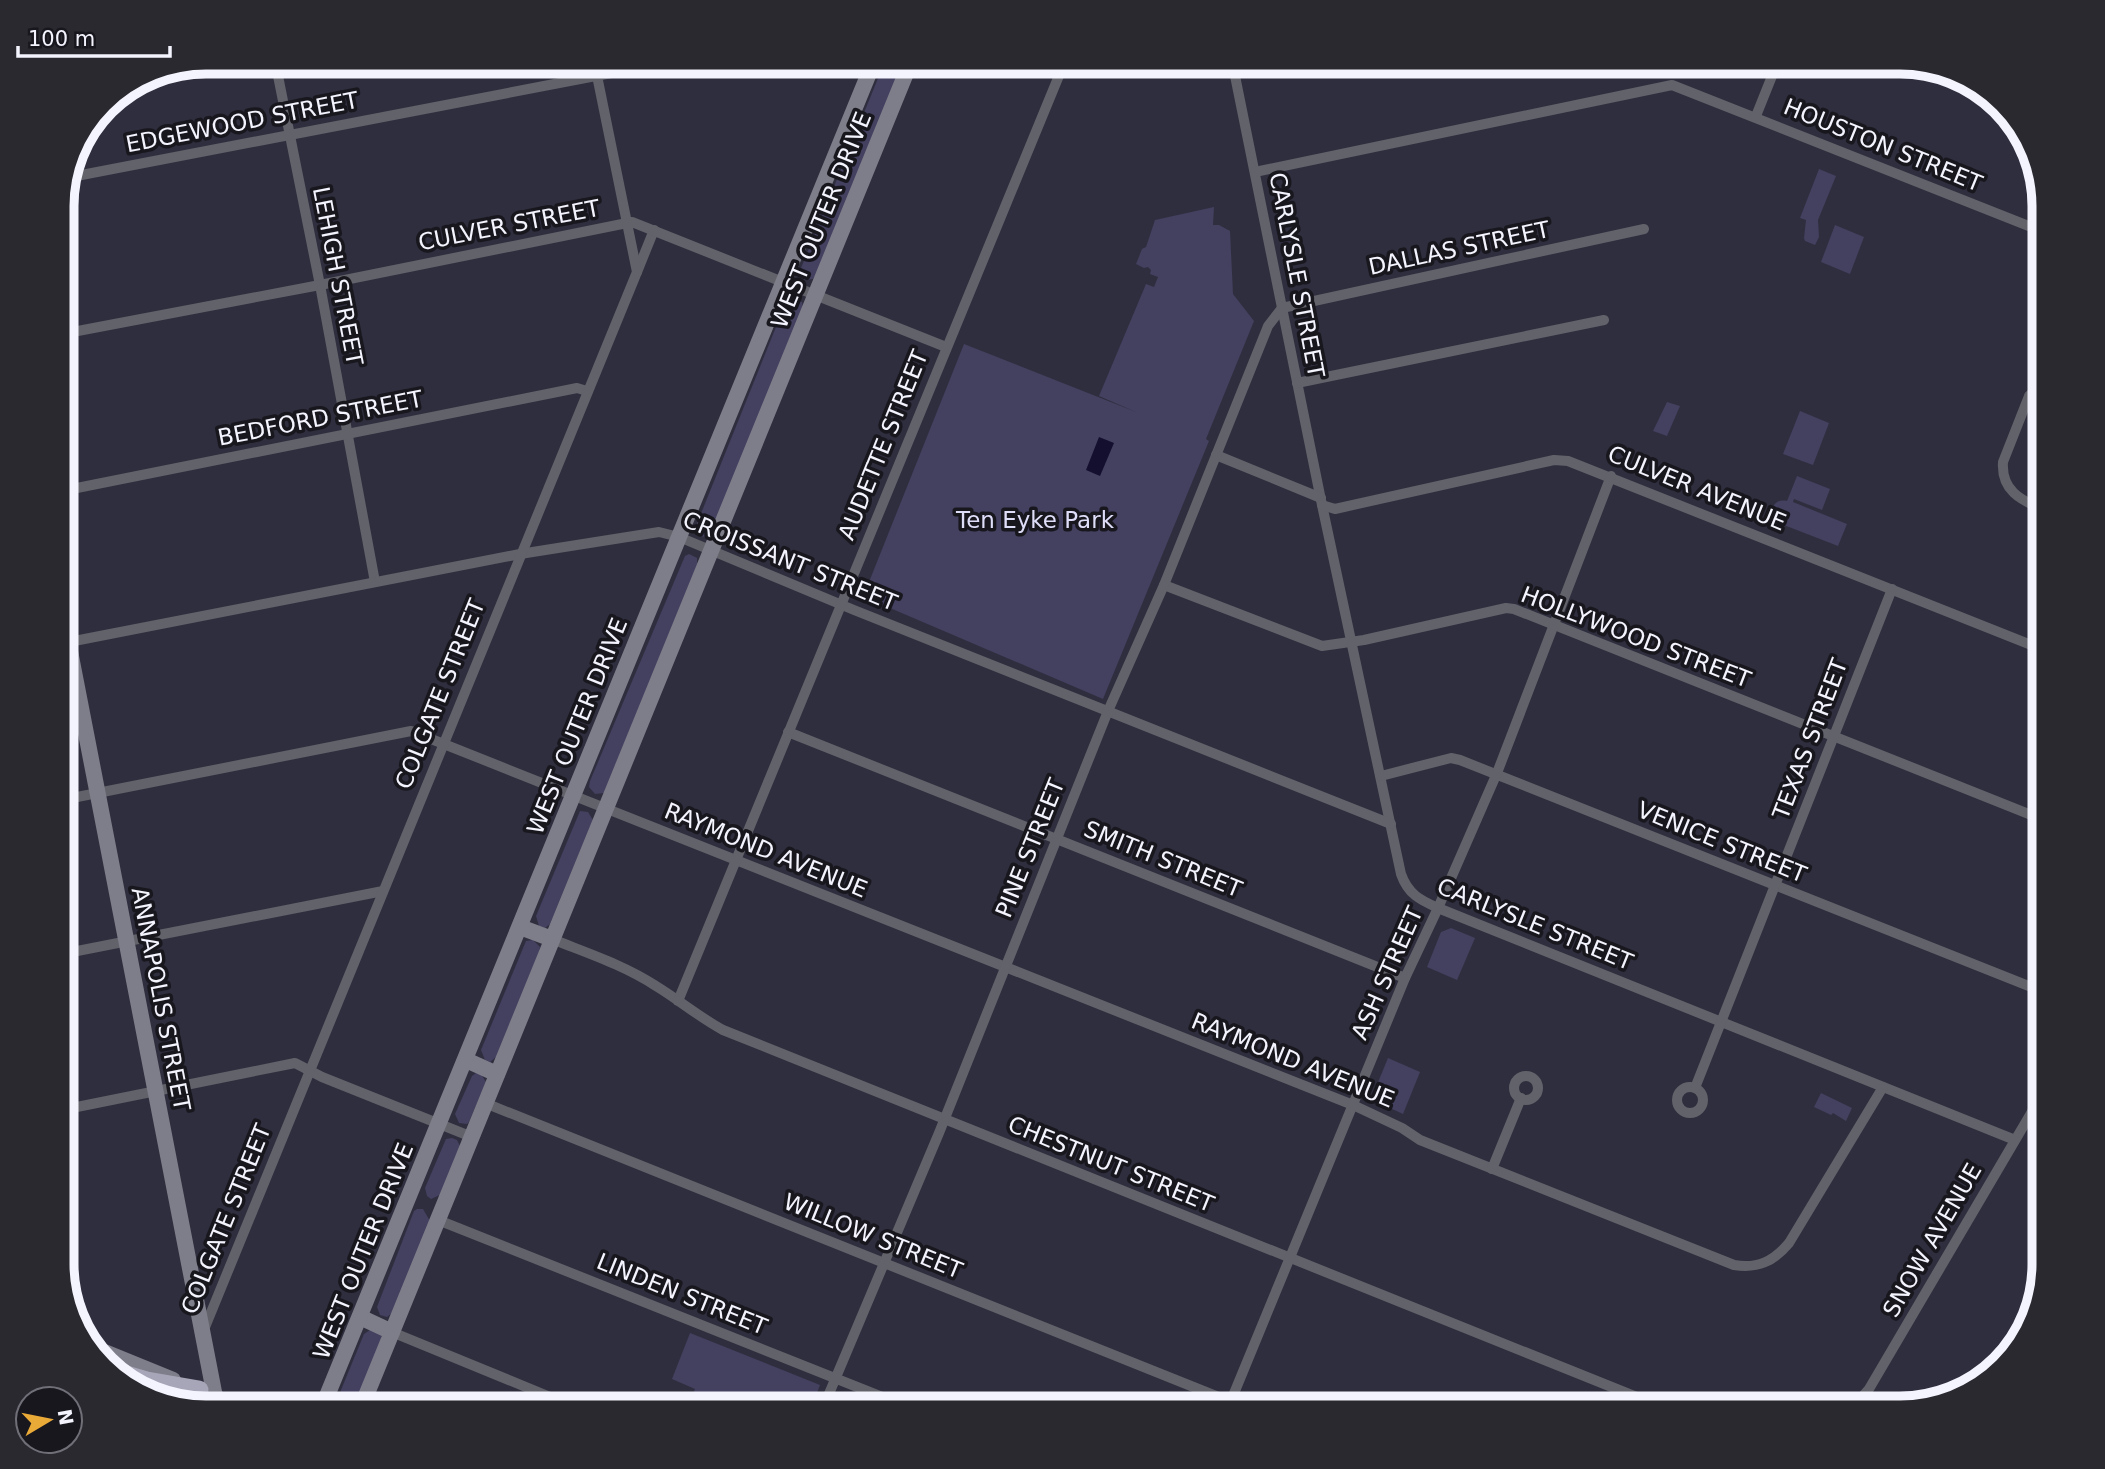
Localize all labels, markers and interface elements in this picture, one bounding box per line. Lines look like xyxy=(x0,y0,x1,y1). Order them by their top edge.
scale bar xyxy=(18,14,170,58)
text: 100 m xyxy=(28,27,95,51)
street label: EDGEWOOD STREET xyxy=(124,87,361,157)
street label: HOUSTON STREET xyxy=(1780,93,1987,197)
street label: WEST OUTER DRIVE xyxy=(766,108,876,332)
street label: CARLYSLE STREET xyxy=(1264,170,1330,381)
street label: LEHIGH STREET xyxy=(308,184,368,369)
street label: CULVER STREET xyxy=(416,194,603,255)
street label: DALLAS STREET xyxy=(1366,216,1553,280)
street label: AUDETTE STREET xyxy=(833,346,933,544)
street label: BEDFORD STREET xyxy=(215,385,426,451)
street label: CULVER AVENUE xyxy=(1604,440,1790,536)
street label: CROISSANT STREET xyxy=(679,506,902,616)
park label: Ten Eyke Park xyxy=(955,507,1115,533)
street label: HOLLYWOOD STREET xyxy=(1518,581,1755,693)
street label: COLGATE STREET xyxy=(390,594,490,793)
street label: WEST OUTER DRIVE xyxy=(522,614,632,838)
street label: TEXAS STREET xyxy=(1767,654,1853,824)
street label: PINE STREET xyxy=(990,774,1070,921)
street label: VENICE STREET xyxy=(1634,796,1811,888)
street label: RAYMOND AVENUE xyxy=(661,797,871,903)
street label: SMITH STREET xyxy=(1080,816,1246,903)
street label: CARLYSLE STREET xyxy=(1433,873,1637,975)
street label: ANNAPOLIS STREET xyxy=(127,885,196,1114)
street label: ASH STREET xyxy=(1346,902,1428,1043)
street label: RAYMOND AVENUE xyxy=(1188,1007,1398,1113)
street label: CHESTNUT STREET xyxy=(1004,1111,1219,1218)
street label: COLGATE STREET xyxy=(176,1119,276,1318)
street label: WEST OUTER DRIVE xyxy=(308,1139,418,1363)
street label: SNOW AVENUE xyxy=(1877,1159,1987,1321)
street label: WILLOW STREET xyxy=(780,1188,967,1284)
street label: LINDEN STREET xyxy=(593,1248,772,1340)
north arrow xyxy=(14,1385,84,1455)
text: N xyxy=(54,1407,78,1427)

